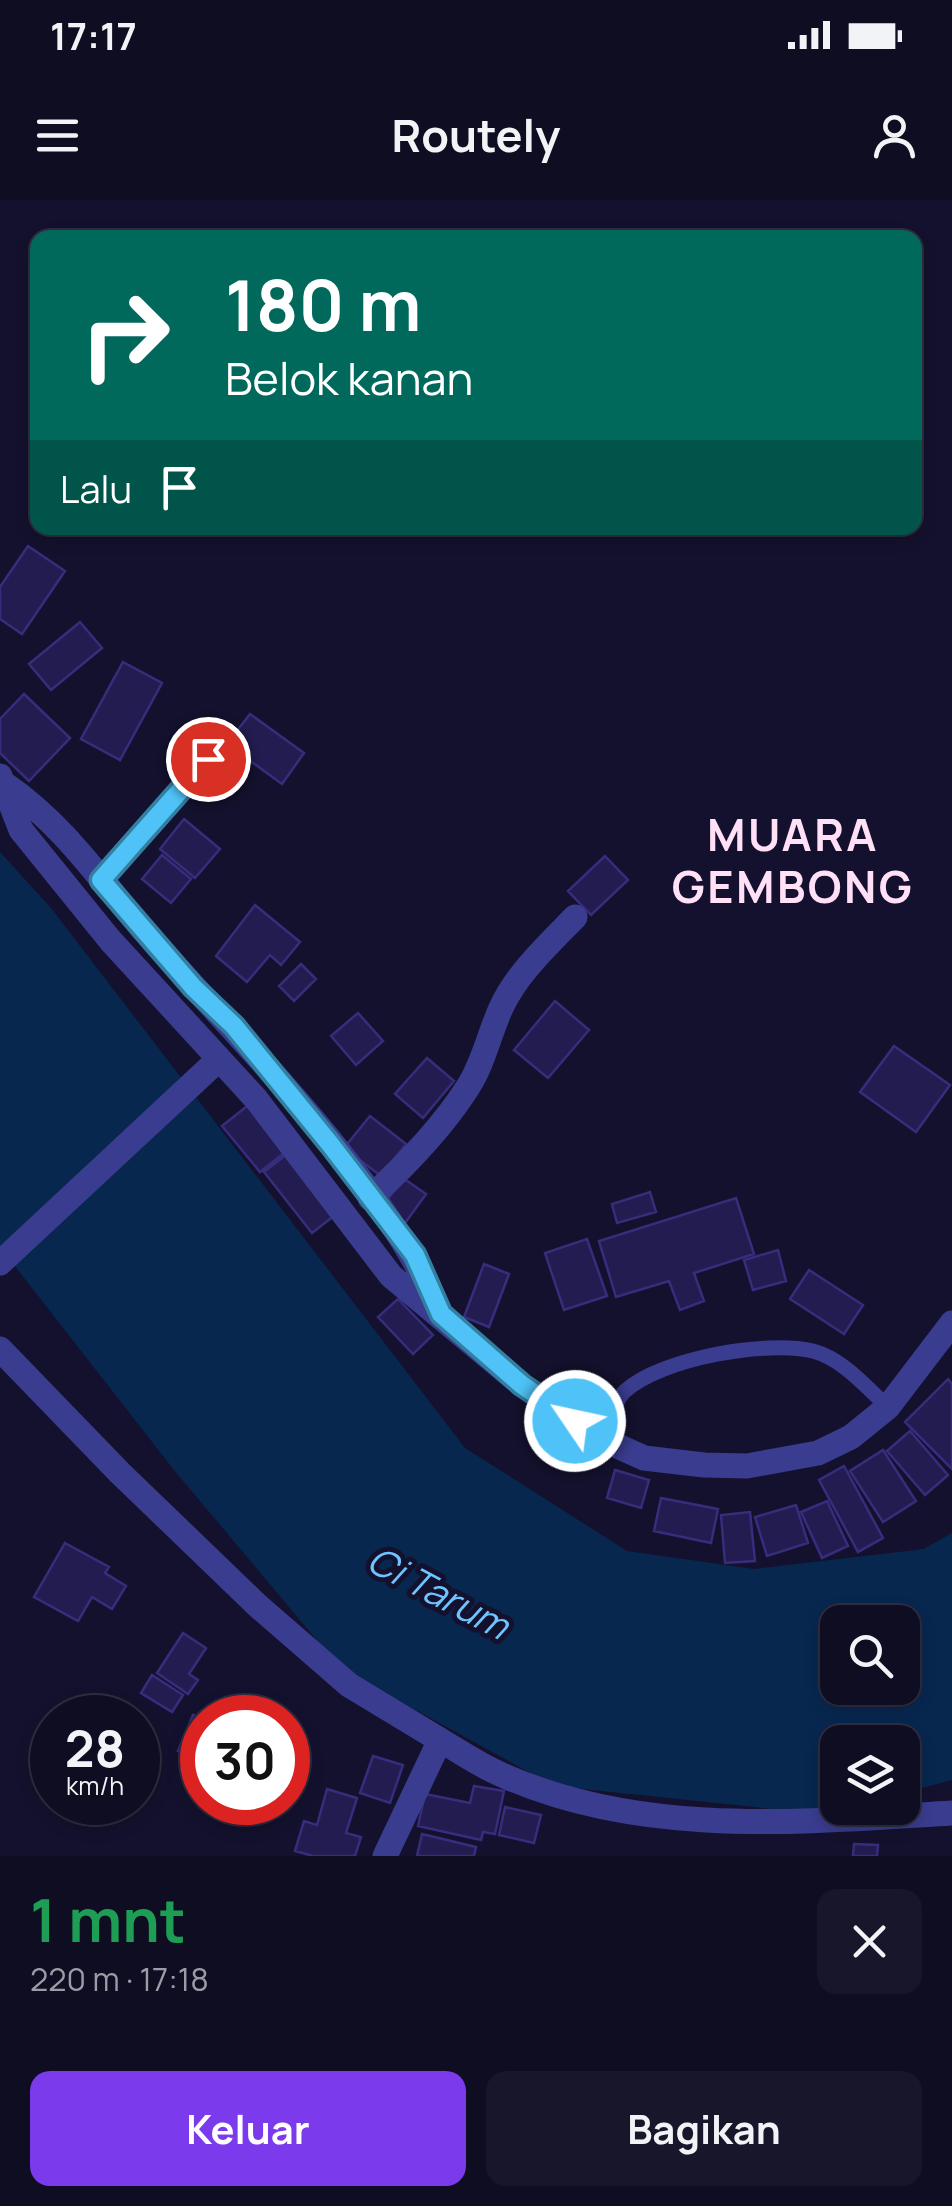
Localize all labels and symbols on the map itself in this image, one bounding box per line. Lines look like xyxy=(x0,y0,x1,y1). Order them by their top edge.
pin xyxy=(166,717,251,802)
district label: MUARA GEMBONG xyxy=(672,803,914,917)
position arrow xyxy=(523,1369,627,1473)
water label: Ci Tarum xyxy=(359,1532,521,1651)
speed limit sign: 30 xyxy=(180,1695,310,1825)

